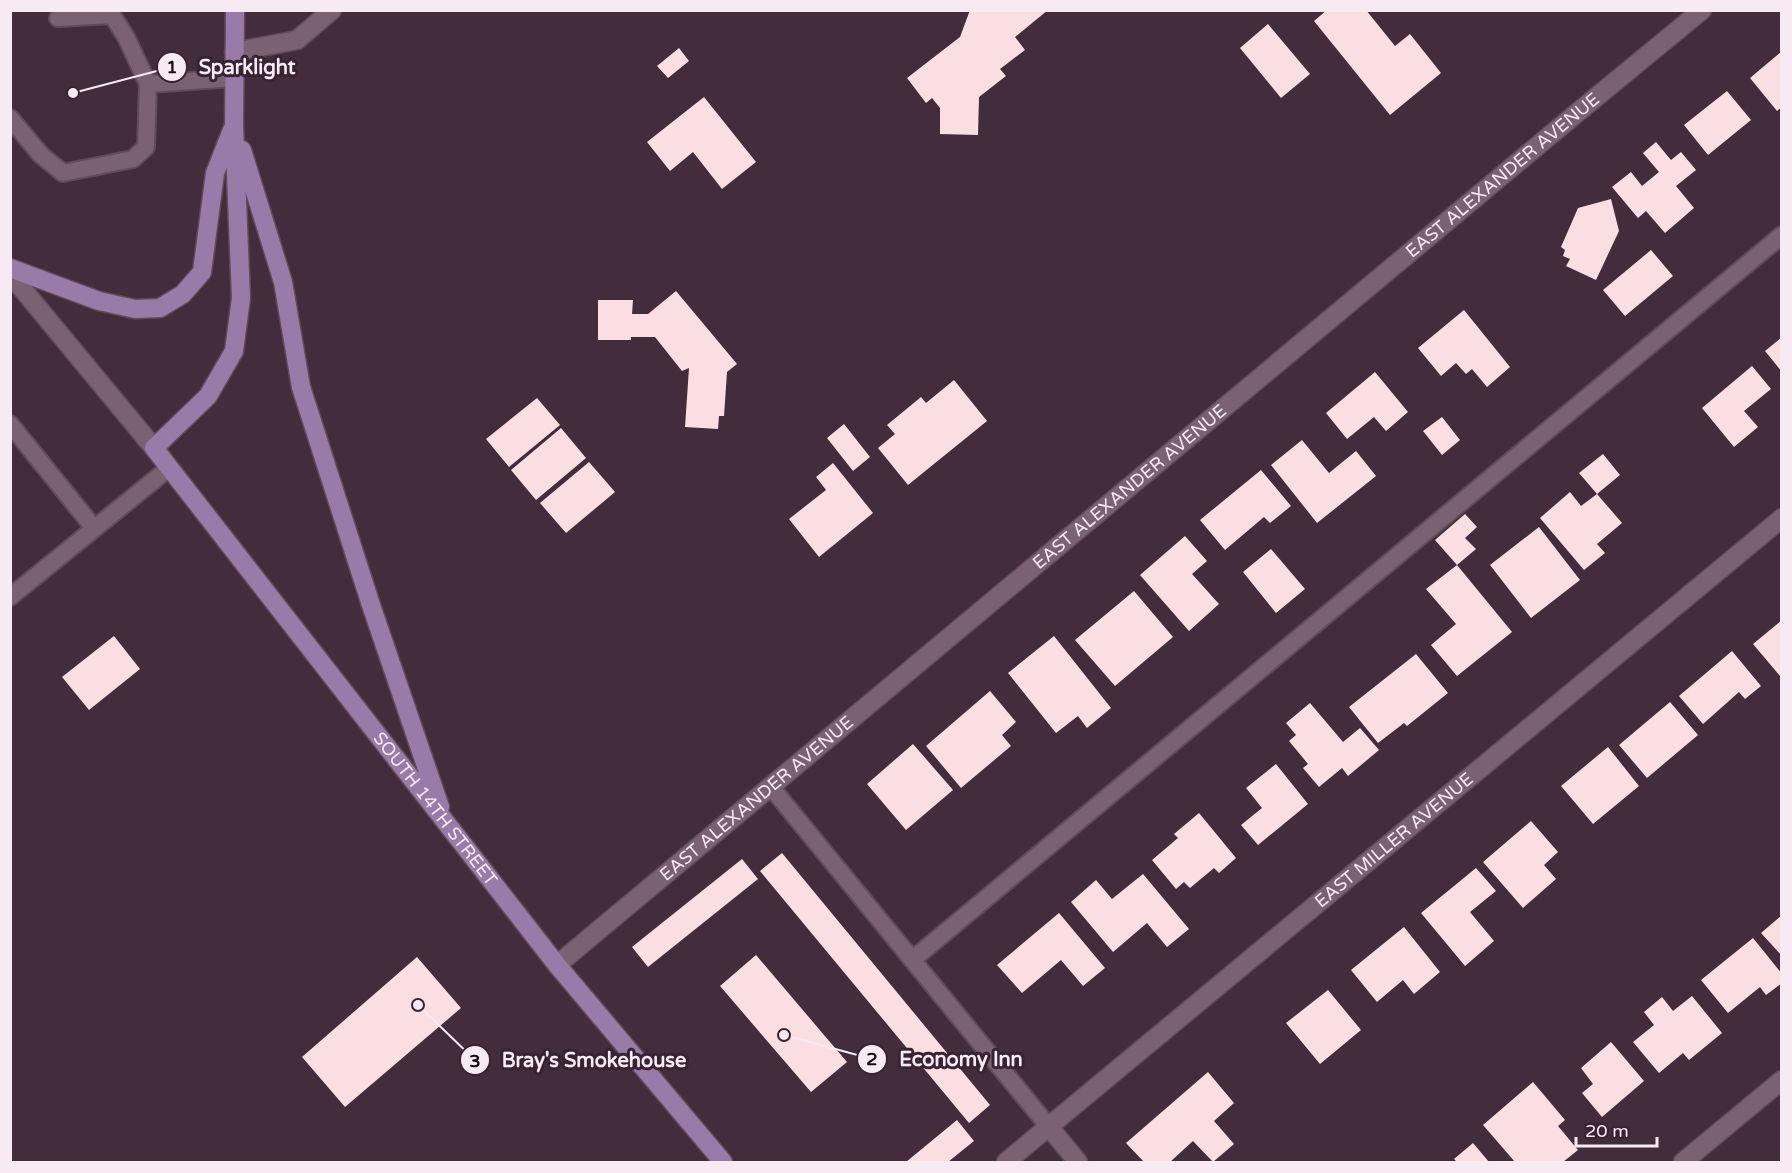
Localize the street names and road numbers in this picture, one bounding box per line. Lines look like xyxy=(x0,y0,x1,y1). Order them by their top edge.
street label: EAST ALEXANDER AVENUE xyxy=(1401,88,1604,262)
street label: EAST ALEXANDER AVENUE xyxy=(1028,400,1231,574)
street label: EAST ALEXANDER AVENUE xyxy=(655,711,858,885)
street label: SOUTH 14TH STREET xyxy=(369,728,502,890)
street label: EAST MILLER AVENUE xyxy=(1310,768,1478,912)

